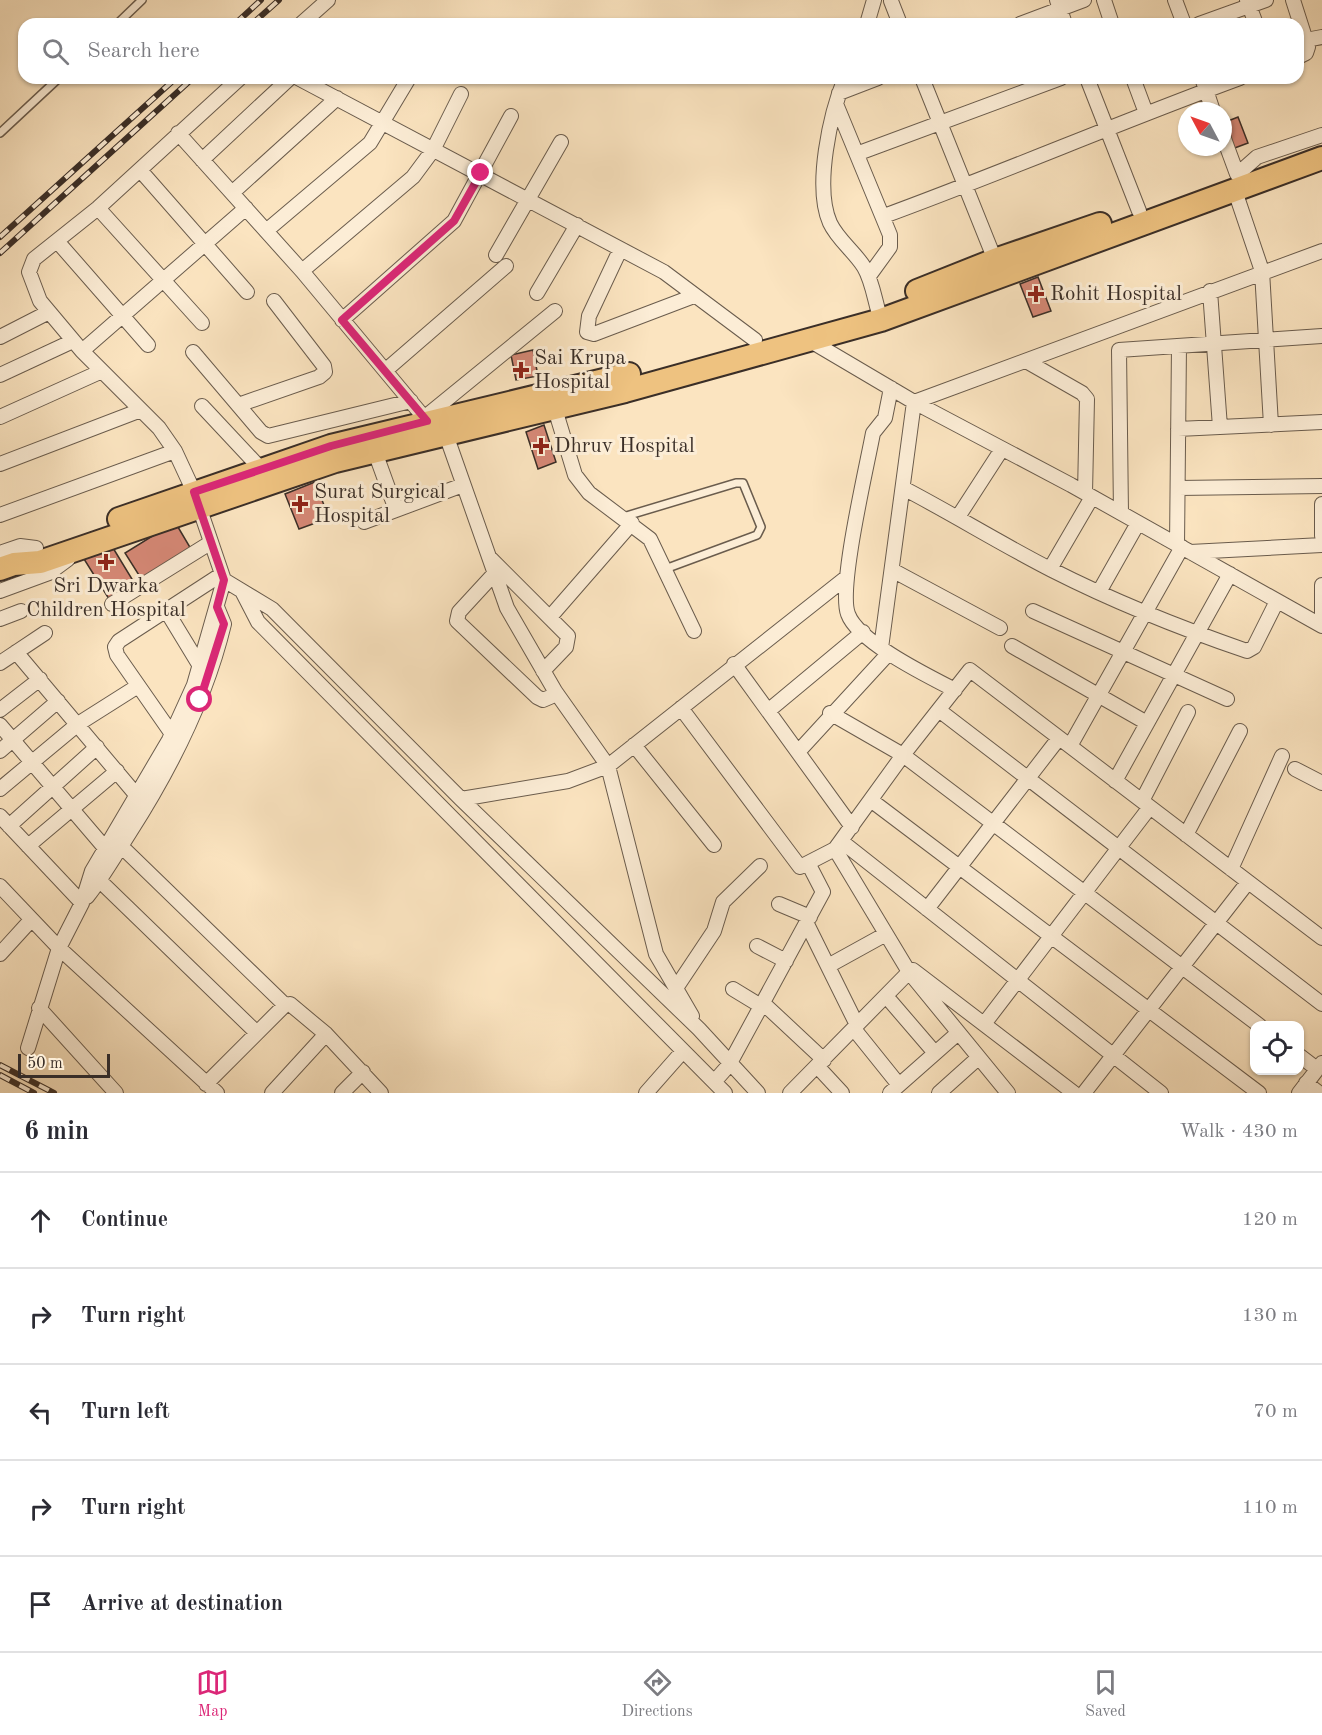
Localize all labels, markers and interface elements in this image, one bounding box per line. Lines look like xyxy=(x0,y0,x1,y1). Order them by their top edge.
search box xyxy=(18,18,1304,84)
icon: search xyxy=(39,35,72,68)
text: Search here xyxy=(87,40,200,62)
north arrow xyxy=(1178,102,1232,156)
route end xyxy=(467,159,493,185)
place label: Rohit Hospital xyxy=(1050,284,1182,305)
marker: Rohit Hospital xyxy=(1027,285,1045,303)
place label: Sai Krupa Hospital xyxy=(534,348,626,393)
marker: Sai Krupa Hospital xyxy=(512,361,530,379)
place label: Dhruv Hospital xyxy=(554,436,695,457)
marker: Dhruv Hospital xyxy=(532,437,550,455)
place label: Surat Surgical Hospital xyxy=(314,482,446,527)
marker: Surat Surgical Hospital xyxy=(291,495,309,513)
marker: Sri Dwarka Children Hospital xyxy=(97,553,115,571)
place label: Sri Dwarka Children Hospital xyxy=(26,576,186,621)
route start xyxy=(186,686,212,712)
map controls xyxy=(1250,1021,1304,1075)
button: locate xyxy=(1250,1021,1304,1075)
scale bar xyxy=(18,1051,110,1078)
text: 50 m xyxy=(27,1056,63,1072)
text: 6 min xyxy=(24,1119,89,1145)
text: Walk · 430 m xyxy=(1179,1122,1298,1142)
icon: ahead xyxy=(24,1204,57,1237)
text: Continue xyxy=(81,1209,168,1231)
text: 120 m xyxy=(1242,1210,1298,1230)
icon: right xyxy=(24,1300,57,1333)
text: Turn right xyxy=(81,1305,185,1327)
text: 130 m xyxy=(1242,1306,1298,1326)
icon: left xyxy=(24,1396,57,1429)
text: Turn left xyxy=(81,1401,170,1423)
text: 70 m xyxy=(1253,1402,1298,1422)
icon: right xyxy=(24,1492,57,1525)
text: Turn right xyxy=(81,1497,185,1519)
text: 110 m xyxy=(1242,1498,1298,1518)
icon: arrive xyxy=(24,1588,57,1621)
text: Arrive at destination xyxy=(81,1593,283,1615)
tab: Map xyxy=(196,1666,229,1722)
tab: Directions xyxy=(622,1666,693,1722)
tab: Saved xyxy=(1085,1666,1126,1722)

